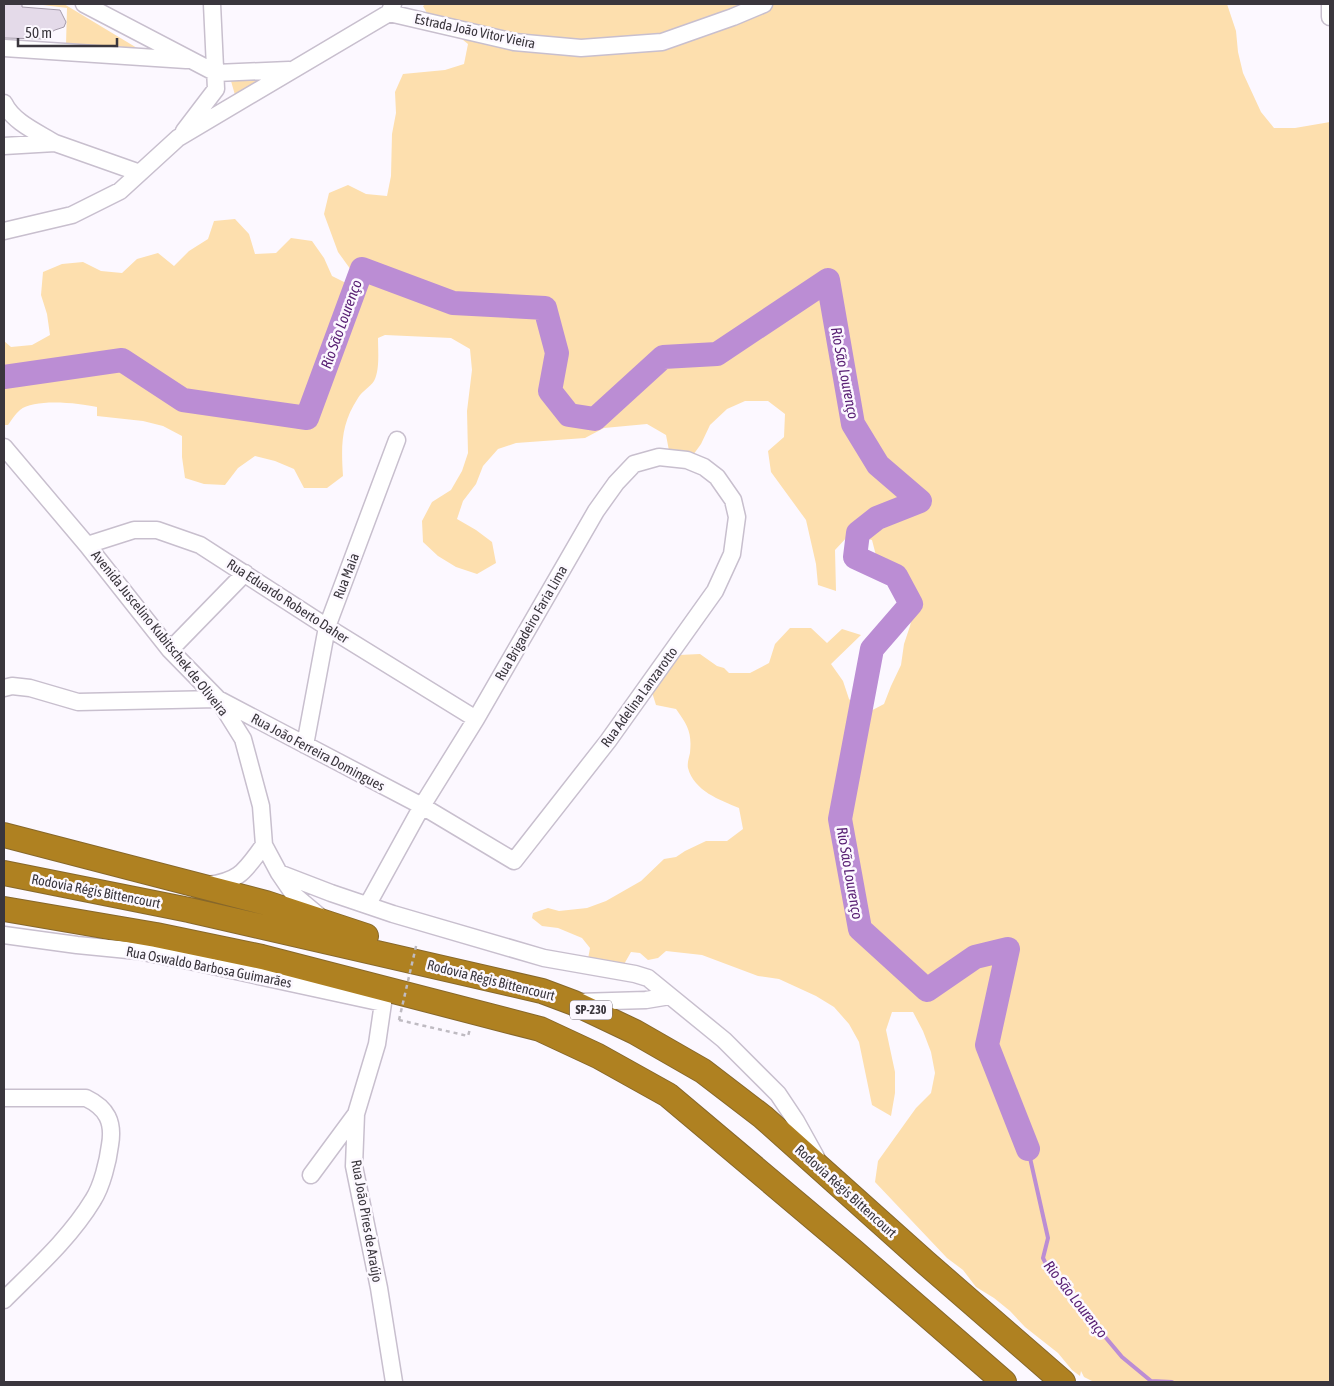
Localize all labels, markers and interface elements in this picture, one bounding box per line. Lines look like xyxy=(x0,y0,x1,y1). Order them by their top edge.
street label: Estrada João Vitor Vieira xyxy=(413,10,537,52)
scale bar xyxy=(18,15,116,47)
text: 50 m xyxy=(25,24,52,41)
water label: Rio São Lourenço xyxy=(317,277,365,371)
water label: Rio São Lourenço xyxy=(828,326,862,420)
street label: Avenida Juscelino Kubitschek de Oliveira xyxy=(88,547,232,719)
street label: Rua Maia xyxy=(330,551,362,601)
street label: Rua Eduardo Roberto Daher xyxy=(224,556,353,647)
street label: Rua Brigadeiro Faria Lima xyxy=(492,563,570,683)
street label: Rua Adelina Lanzarotto xyxy=(597,644,681,750)
street label: Rua João Ferreira Domingues xyxy=(249,710,387,794)
water label: Rio São Lourenço xyxy=(834,826,866,920)
street label: Rodovia Régis Bittencourt xyxy=(30,871,162,911)
street label: Rua Oswaldo Barbosa Guimarães xyxy=(125,943,293,991)
street label: Rodovia Régis Bittencourt xyxy=(426,956,556,1004)
road number: SP-230 xyxy=(570,1000,612,1020)
street label: Rodovia Régis Bittencourt xyxy=(792,1141,900,1241)
street label: Rua João Pires de Araújo xyxy=(348,1158,386,1284)
water label: Rio São Lourenço xyxy=(1041,1257,1111,1341)

